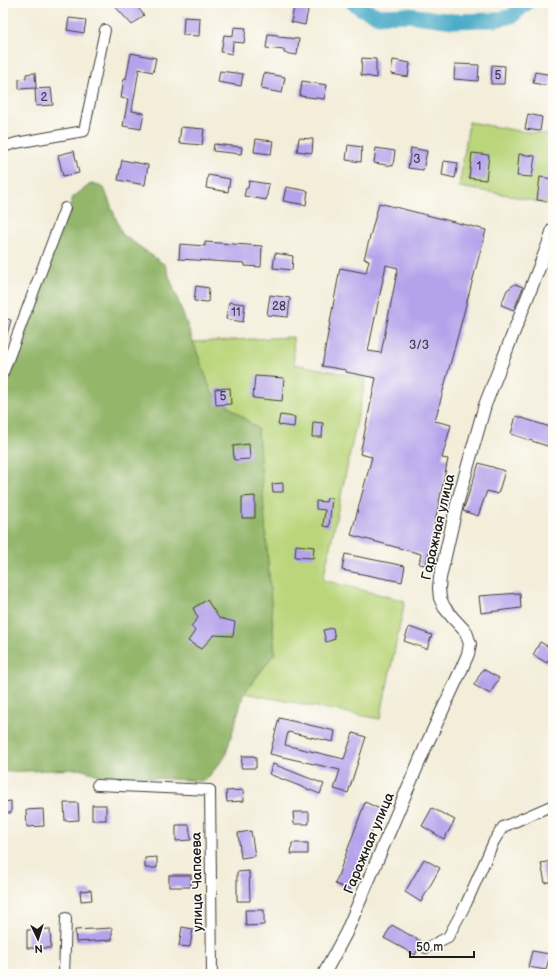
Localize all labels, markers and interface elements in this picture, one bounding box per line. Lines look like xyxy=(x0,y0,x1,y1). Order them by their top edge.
house number: 5 xyxy=(495,68,502,83)
house number: 2 xyxy=(40,90,48,105)
house number: 3 xyxy=(413,152,421,167)
house number: 1 xyxy=(477,159,481,174)
house number: 28 xyxy=(272,299,286,314)
house number: 11 xyxy=(231,305,241,320)
house number: 3/3 xyxy=(409,338,429,353)
house number: 5 xyxy=(220,389,227,404)
street label: Гаражная улица xyxy=(418,472,459,582)
street label: Гаражная улица xyxy=(340,789,398,896)
street label: улица Чапаева xyxy=(188,831,206,932)
north arrow xyxy=(18,919,58,959)
scale bar xyxy=(410,933,474,959)
text: 50 m xyxy=(416,940,443,955)
text: N xyxy=(34,942,43,955)

